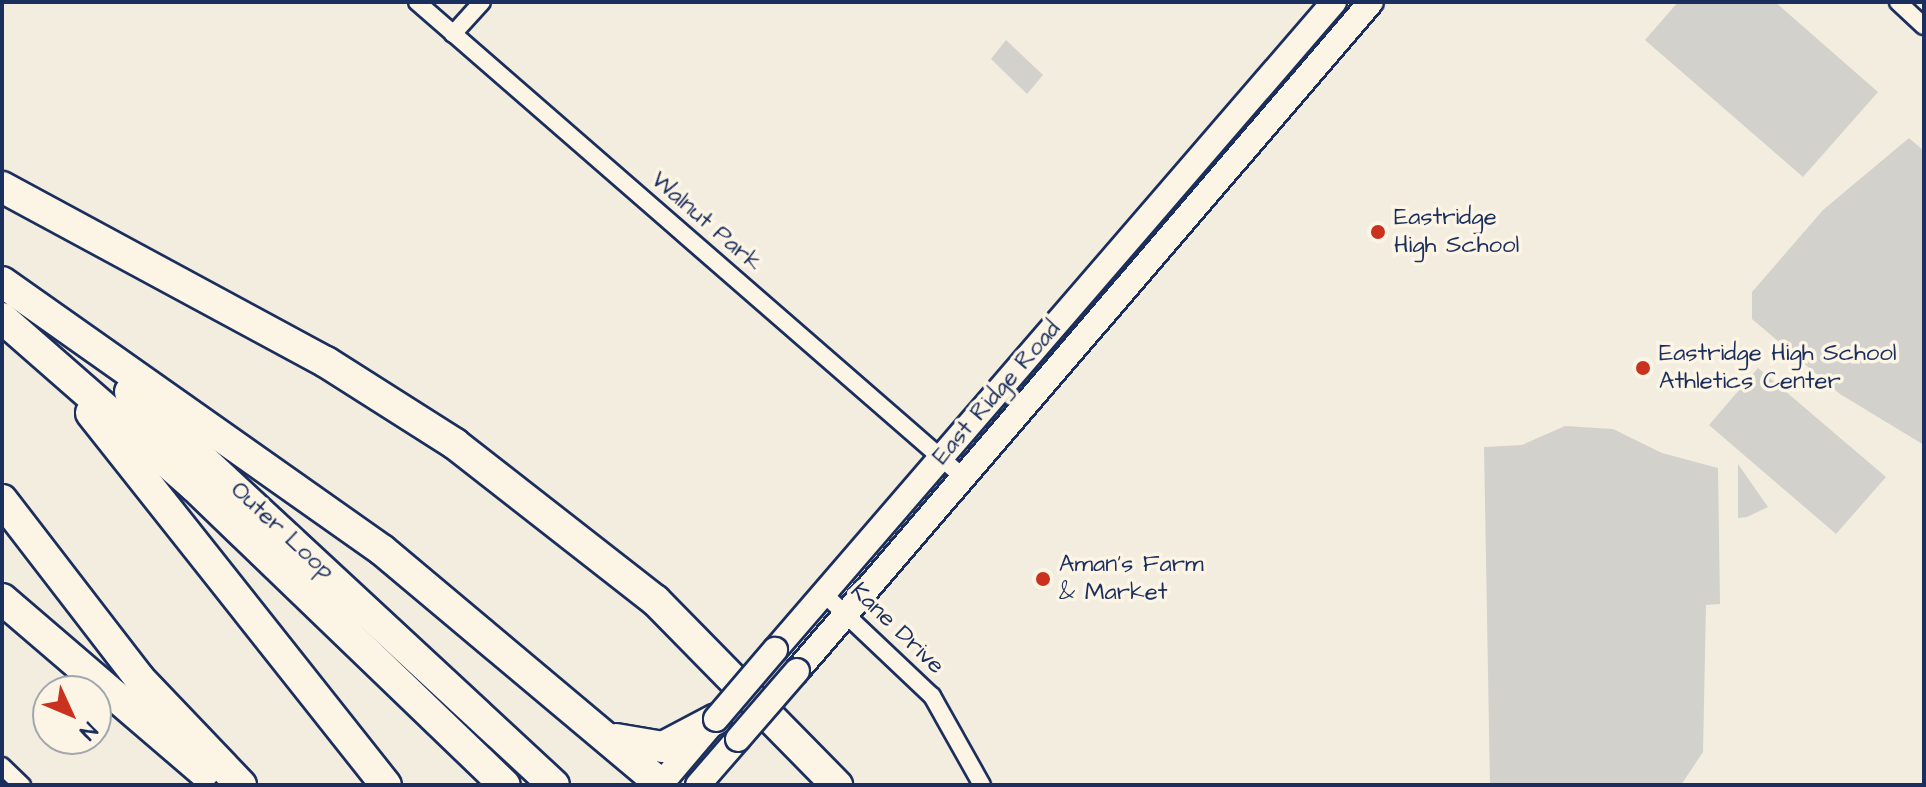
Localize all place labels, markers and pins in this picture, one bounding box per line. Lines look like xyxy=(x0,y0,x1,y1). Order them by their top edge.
place label: Eastridge High School xyxy=(1394,204,1519,260)
marker: Eastridge High School xyxy=(1369,223,1387,241)
place label: Eastridge High School Athletics Center xyxy=(1659,340,1897,396)
marker: Eastridge High School Athletics Center xyxy=(1634,359,1652,377)
place label: Aman's Farm & Market xyxy=(1059,551,1204,607)
marker: Aman's Farm & Market xyxy=(1034,570,1052,588)

